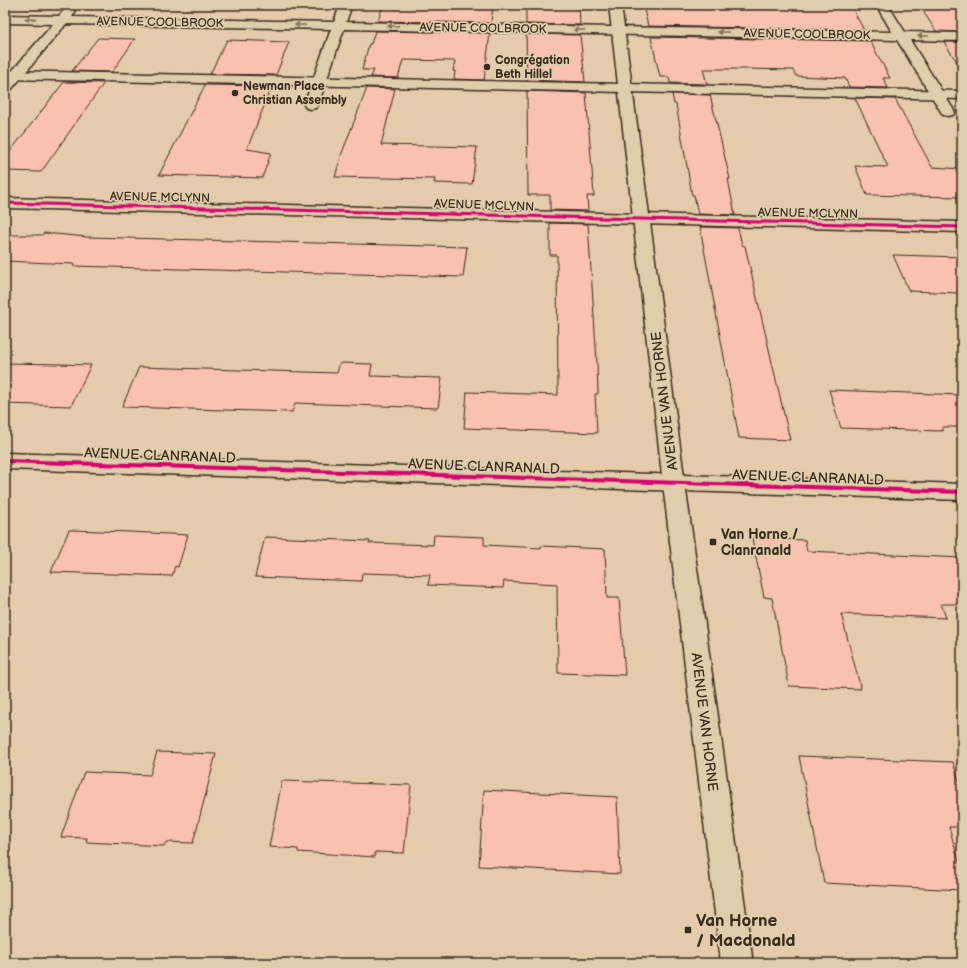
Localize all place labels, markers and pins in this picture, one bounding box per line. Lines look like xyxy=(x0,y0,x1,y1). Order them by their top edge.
place label: Congrégation Beth Hillel xyxy=(495,53,570,82)
marker: Congrégation Beth Hillel xyxy=(482,62,492,72)
place label: Newman Place Christian Assembly xyxy=(243,79,347,108)
marker: Newman Place Christian Assembly xyxy=(230,88,240,98)
place label: Van Horne / Clanranald xyxy=(721,526,798,559)
marker: Van Horne / Clanranald xyxy=(708,537,718,547)
place label: Van Horne / Macdonald xyxy=(696,911,795,951)
marker: Van Horne / Macdonald xyxy=(683,925,693,935)

